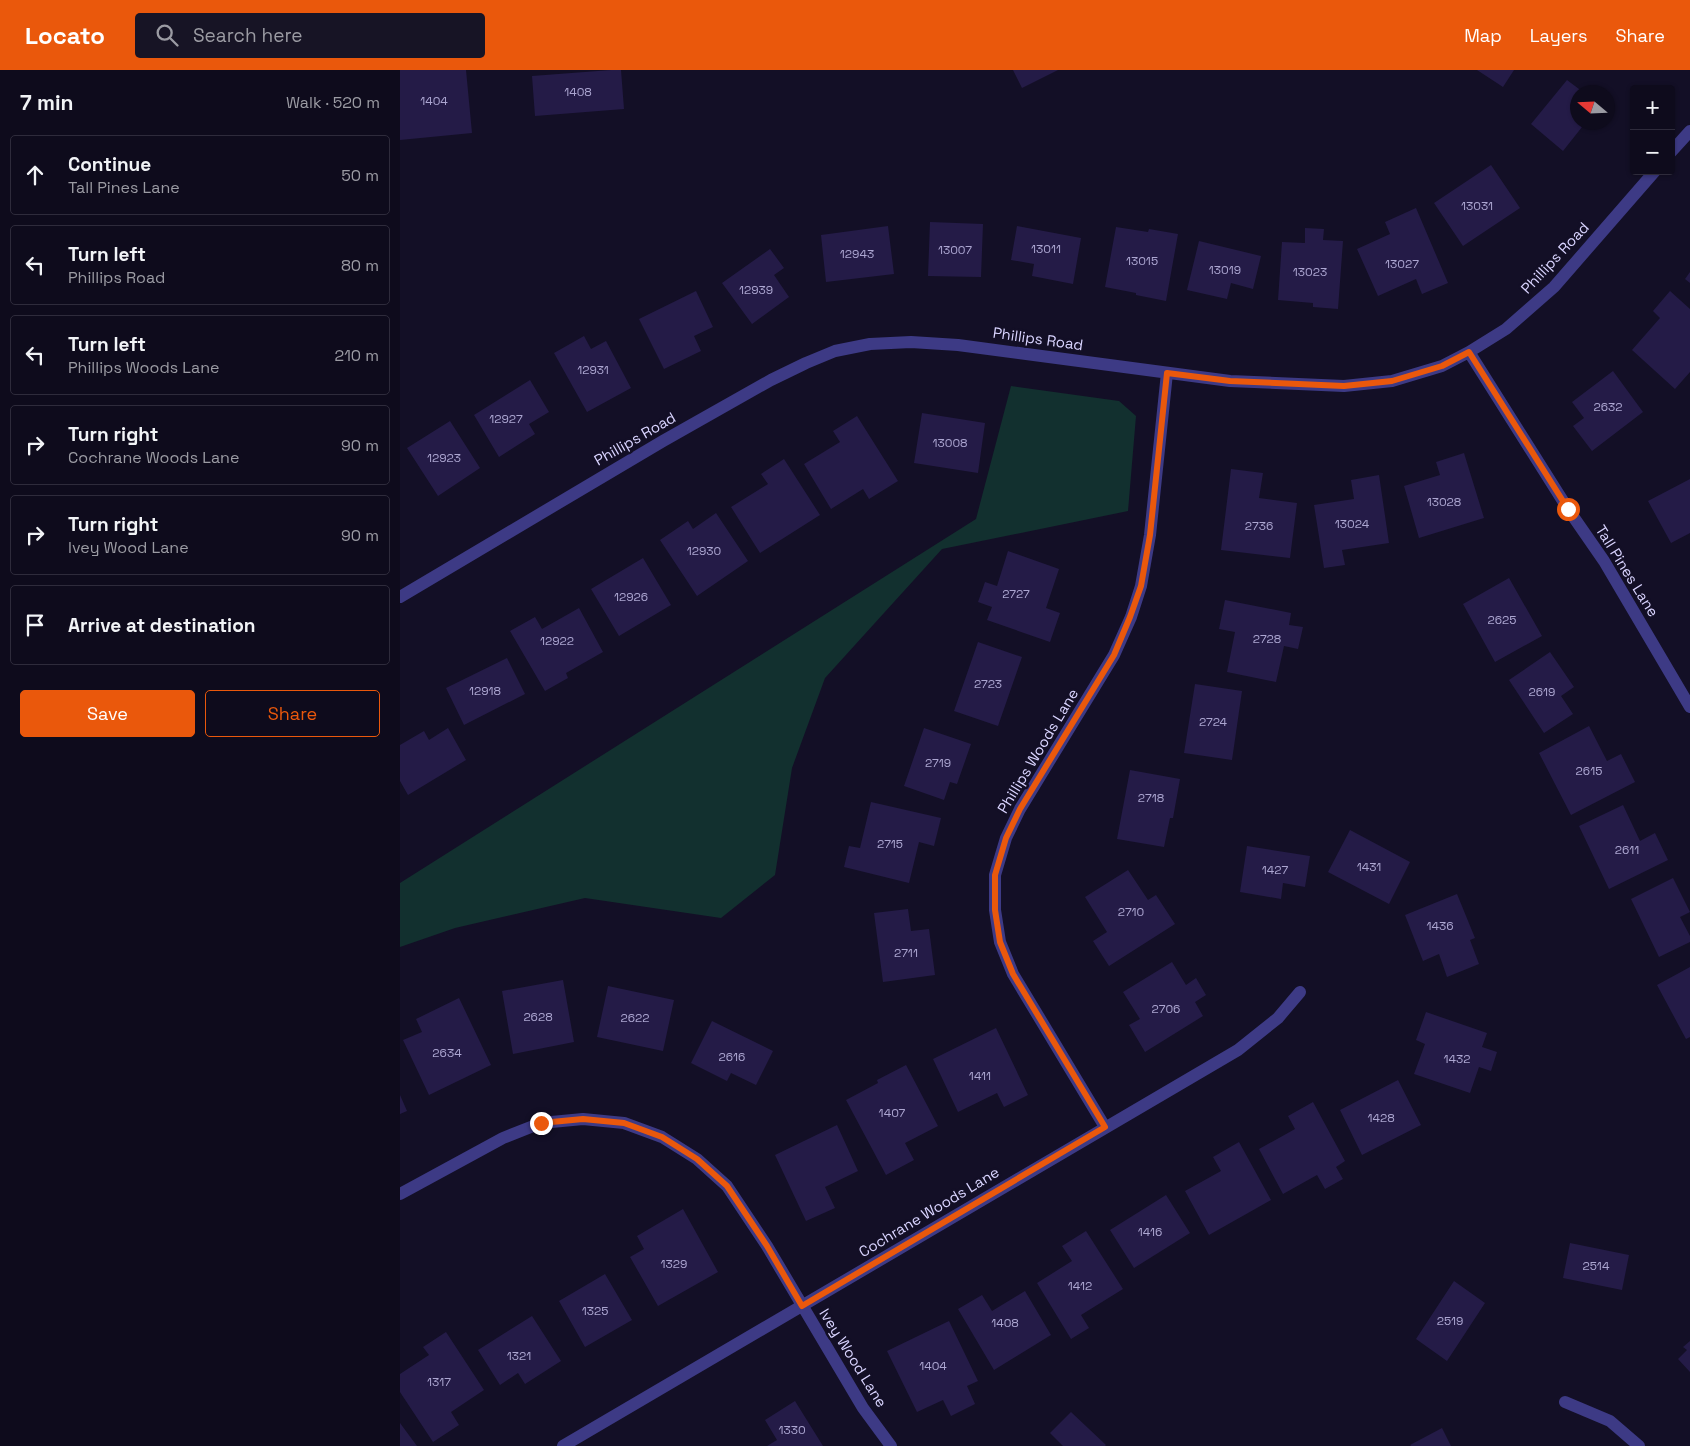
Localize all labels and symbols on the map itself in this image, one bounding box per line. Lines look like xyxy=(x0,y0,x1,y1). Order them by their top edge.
house number: 1408 xyxy=(564,84,592,100)
north arrow xyxy=(1570,85,1615,130)
house number: 1404 xyxy=(420,93,448,109)
house number: 13031 xyxy=(1461,198,1493,214)
street label: Phillips Road xyxy=(1517,218,1593,297)
house number: 13011 xyxy=(1031,241,1061,257)
house number: 13007 xyxy=(938,242,972,258)
house number: 12943 xyxy=(840,246,874,262)
house number: 13015 xyxy=(1126,253,1158,269)
house number: 13027 xyxy=(1385,256,1419,272)
house number: 13019 xyxy=(1209,262,1241,278)
house number: 13023 xyxy=(1293,264,1327,280)
house number: 12939 xyxy=(739,282,773,298)
street label: Phillips Road xyxy=(992,323,1085,354)
house number: 12931 xyxy=(577,362,609,378)
house number: 2632 xyxy=(1593,399,1623,415)
street label: Phillips Road xyxy=(591,408,679,470)
house number: 12927 xyxy=(489,411,523,427)
house number: 13008 xyxy=(932,435,968,451)
house number: 12923 xyxy=(427,450,461,466)
house number: 13028 xyxy=(1427,494,1461,510)
route start xyxy=(1557,498,1580,521)
house number: 13024 xyxy=(1335,516,1370,532)
house number: 2736 xyxy=(1245,518,1273,534)
street label: Tall Pines Lane xyxy=(1592,521,1663,620)
house number: 12930 xyxy=(687,543,721,559)
house number: 2727 xyxy=(1002,586,1030,602)
house number: 12926 xyxy=(614,589,648,605)
house number: 2625 xyxy=(1488,612,1516,628)
house number: 2728 xyxy=(1253,631,1281,647)
house number: 12922 xyxy=(540,633,574,649)
house number: 2723 xyxy=(974,676,1002,692)
house number: 12918 xyxy=(469,683,501,699)
house number: 2619 xyxy=(1529,684,1555,700)
street label: Phillips Woods Lane xyxy=(993,685,1082,816)
house number: 2724 xyxy=(1199,714,1228,730)
house number: 2719 xyxy=(925,755,951,771)
house number: 2615 xyxy=(1576,763,1602,779)
house number: 2718 xyxy=(1138,790,1164,806)
house number: 2715 xyxy=(877,836,903,852)
house number: 2611 xyxy=(1615,842,1639,858)
house number: 1431 xyxy=(1357,859,1381,875)
house number: 1427 xyxy=(1262,862,1288,878)
house number: 2710 xyxy=(1118,904,1144,920)
house number: 1436 xyxy=(1426,918,1454,934)
house number: 2711 xyxy=(894,945,918,961)
house number: 2706 xyxy=(1152,1001,1180,1017)
house number: 2628 xyxy=(523,1009,553,1025)
house number: 2622 xyxy=(620,1010,650,1026)
house number: 2634 xyxy=(432,1045,462,1061)
house number: 2616 xyxy=(719,1049,745,1065)
house number: 1432 xyxy=(1443,1051,1471,1067)
house number: 1411 xyxy=(969,1068,991,1084)
house number: 1407 xyxy=(879,1105,906,1121)
house number: 1428 xyxy=(1367,1110,1395,1126)
route end xyxy=(530,1112,553,1135)
street label: Cochrane Woods Lane xyxy=(855,1162,1003,1261)
house number: 1416 xyxy=(1138,1224,1162,1240)
house number: 1329 xyxy=(661,1256,687,1272)
house number: 2514 xyxy=(1583,1258,1610,1274)
house number: 1412 xyxy=(1068,1278,1092,1294)
house number: 1325 xyxy=(582,1303,608,1319)
street label: Ivey Wood Lane xyxy=(815,1305,892,1411)
house number: 2519 xyxy=(1437,1313,1463,1329)
house number: 1408 xyxy=(991,1315,1019,1331)
house number: 1321 xyxy=(507,1348,531,1364)
house number: 1404 xyxy=(919,1358,947,1374)
house number: 1317 xyxy=(427,1374,451,1390)
house number: 1330 xyxy=(778,1422,806,1438)

